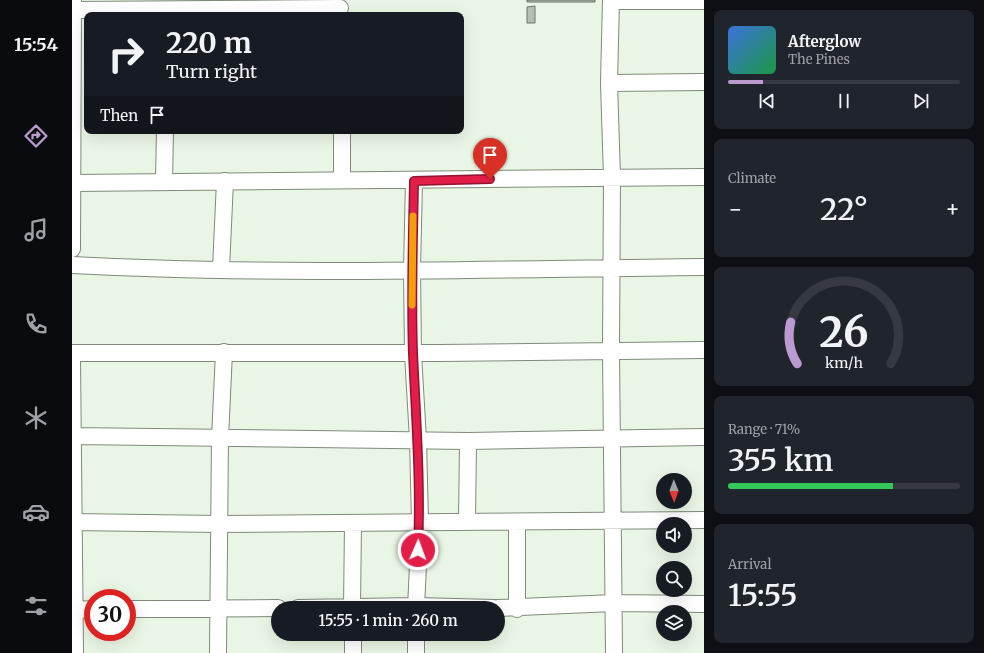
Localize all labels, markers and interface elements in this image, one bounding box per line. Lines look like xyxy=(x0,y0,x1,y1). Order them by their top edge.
text: 220 m xyxy=(166,25,252,61)
icon: right xyxy=(100,28,152,80)
text: Afterglow xyxy=(788,32,861,51)
text: 15:54 xyxy=(14,33,58,56)
text: The Pines xyxy=(788,51,850,68)
text: Turn right xyxy=(166,60,257,83)
icon: previous xyxy=(756,90,778,112)
icon: pause xyxy=(833,90,855,112)
icon: next xyxy=(910,90,932,112)
icon: arrive xyxy=(146,104,168,126)
text: Then xyxy=(100,106,138,125)
icon: directions xyxy=(22,122,50,150)
pin xyxy=(473,138,507,179)
icon: arrive xyxy=(479,144,501,166)
text: Climate xyxy=(728,170,776,187)
text: 22° xyxy=(820,190,868,228)
text: − xyxy=(728,195,743,223)
text: + xyxy=(945,195,960,223)
icon: music xyxy=(22,216,50,244)
text: 26 xyxy=(819,306,869,358)
icon: phone xyxy=(22,310,50,338)
text: km/h xyxy=(825,354,863,372)
icon: climate xyxy=(22,404,50,432)
text: Range · 71% xyxy=(728,421,800,438)
text: 355 km xyxy=(728,441,833,479)
north arrow xyxy=(656,473,692,509)
map controls xyxy=(656,473,692,641)
icon: car xyxy=(22,498,50,526)
button: sound xyxy=(656,517,692,553)
position arrow xyxy=(397,529,439,571)
text: Arrival xyxy=(728,556,771,573)
button: search xyxy=(656,561,692,597)
text: 15:55 xyxy=(728,576,797,614)
speed limit sign: 30 xyxy=(84,589,136,641)
icon: filters xyxy=(22,592,50,620)
button: layers xyxy=(656,605,692,641)
text: 15:55 · 1 min · 260 m xyxy=(318,611,458,630)

